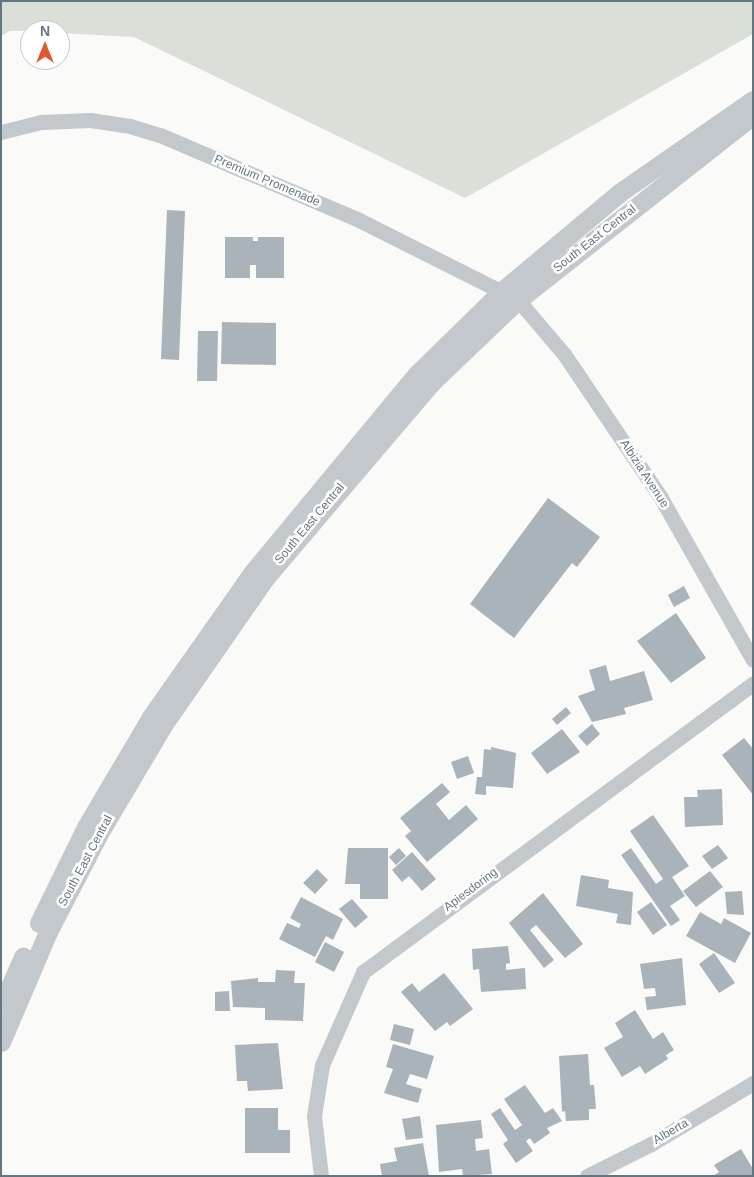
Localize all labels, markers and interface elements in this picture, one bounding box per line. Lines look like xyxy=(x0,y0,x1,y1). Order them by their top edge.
north arrow xyxy=(20,20,70,70)
text: N xyxy=(40,23,50,39)
street label: Premium Promenade xyxy=(212,152,322,210)
street label: South East Central xyxy=(551,202,639,276)
street label: Albizia Avenue xyxy=(616,437,672,511)
street label: South East Central xyxy=(272,481,348,567)
street label: South East Central xyxy=(56,813,116,909)
street label: Apiesdoring xyxy=(441,865,501,915)
street label: Alberta xyxy=(651,1116,691,1148)

